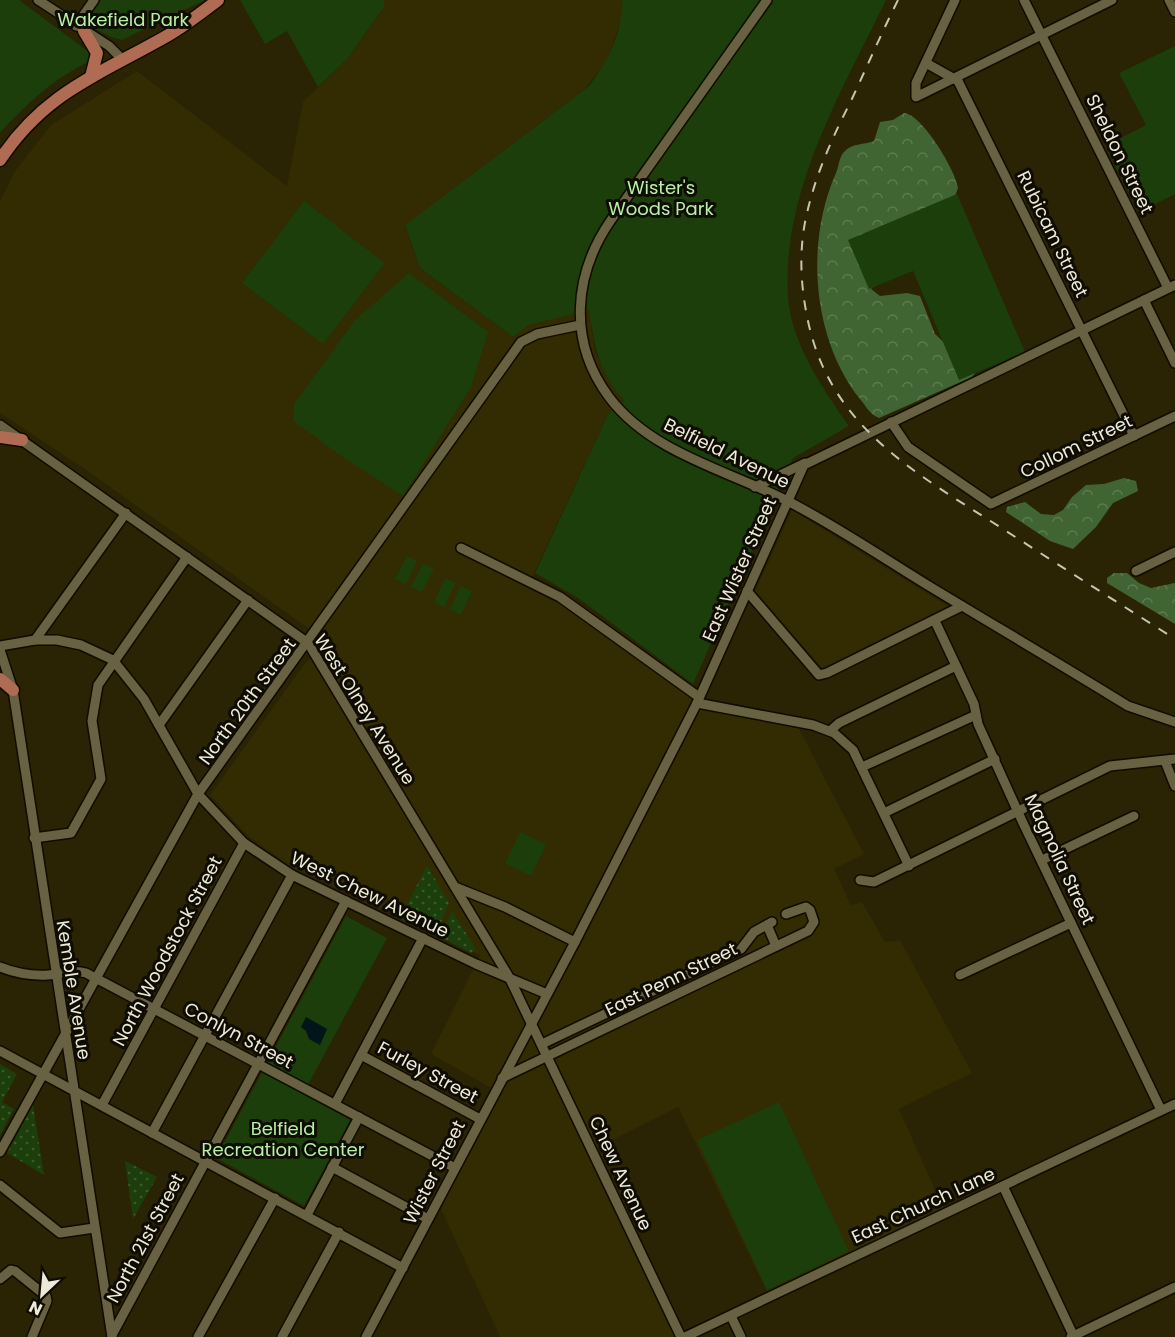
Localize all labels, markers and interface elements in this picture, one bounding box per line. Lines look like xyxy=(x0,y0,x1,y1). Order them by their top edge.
park label: Wakefield Park xyxy=(57,7,190,32)
street label: Sheldon Street xyxy=(1080,90,1160,218)
street label: Rubicam Street xyxy=(1011,166,1095,302)
park label: Wister's Woods Park xyxy=(608,175,715,221)
street label: Collom Street xyxy=(1016,408,1136,484)
street label: Belfield Avenue xyxy=(660,412,794,494)
street label: East Wister Street xyxy=(696,493,782,645)
street label: West Olney Avenue xyxy=(308,629,422,789)
street label: North 20th Street xyxy=(193,633,301,769)
street label: Magnolia Street xyxy=(1019,790,1101,928)
street label: West Chew Avenue xyxy=(287,845,453,943)
street label: North Woodstock Street xyxy=(106,852,228,1050)
street label: Kemble Avenue xyxy=(51,919,97,1061)
street label: East Penn Street xyxy=(601,936,741,1022)
street label: Conlyn Street xyxy=(180,996,298,1074)
street label: Furley Street xyxy=(373,1035,483,1109)
street label: Chew Avenue xyxy=(584,1112,658,1234)
park label: Belfield Recreation Center xyxy=(202,1116,365,1162)
street label: Wister Street xyxy=(397,1116,471,1228)
street label: East Church Lane xyxy=(847,1161,999,1249)
street label: North 21st Street xyxy=(100,1169,190,1307)
north arrow xyxy=(12,1265,72,1325)
text: N xyxy=(25,1295,46,1321)

